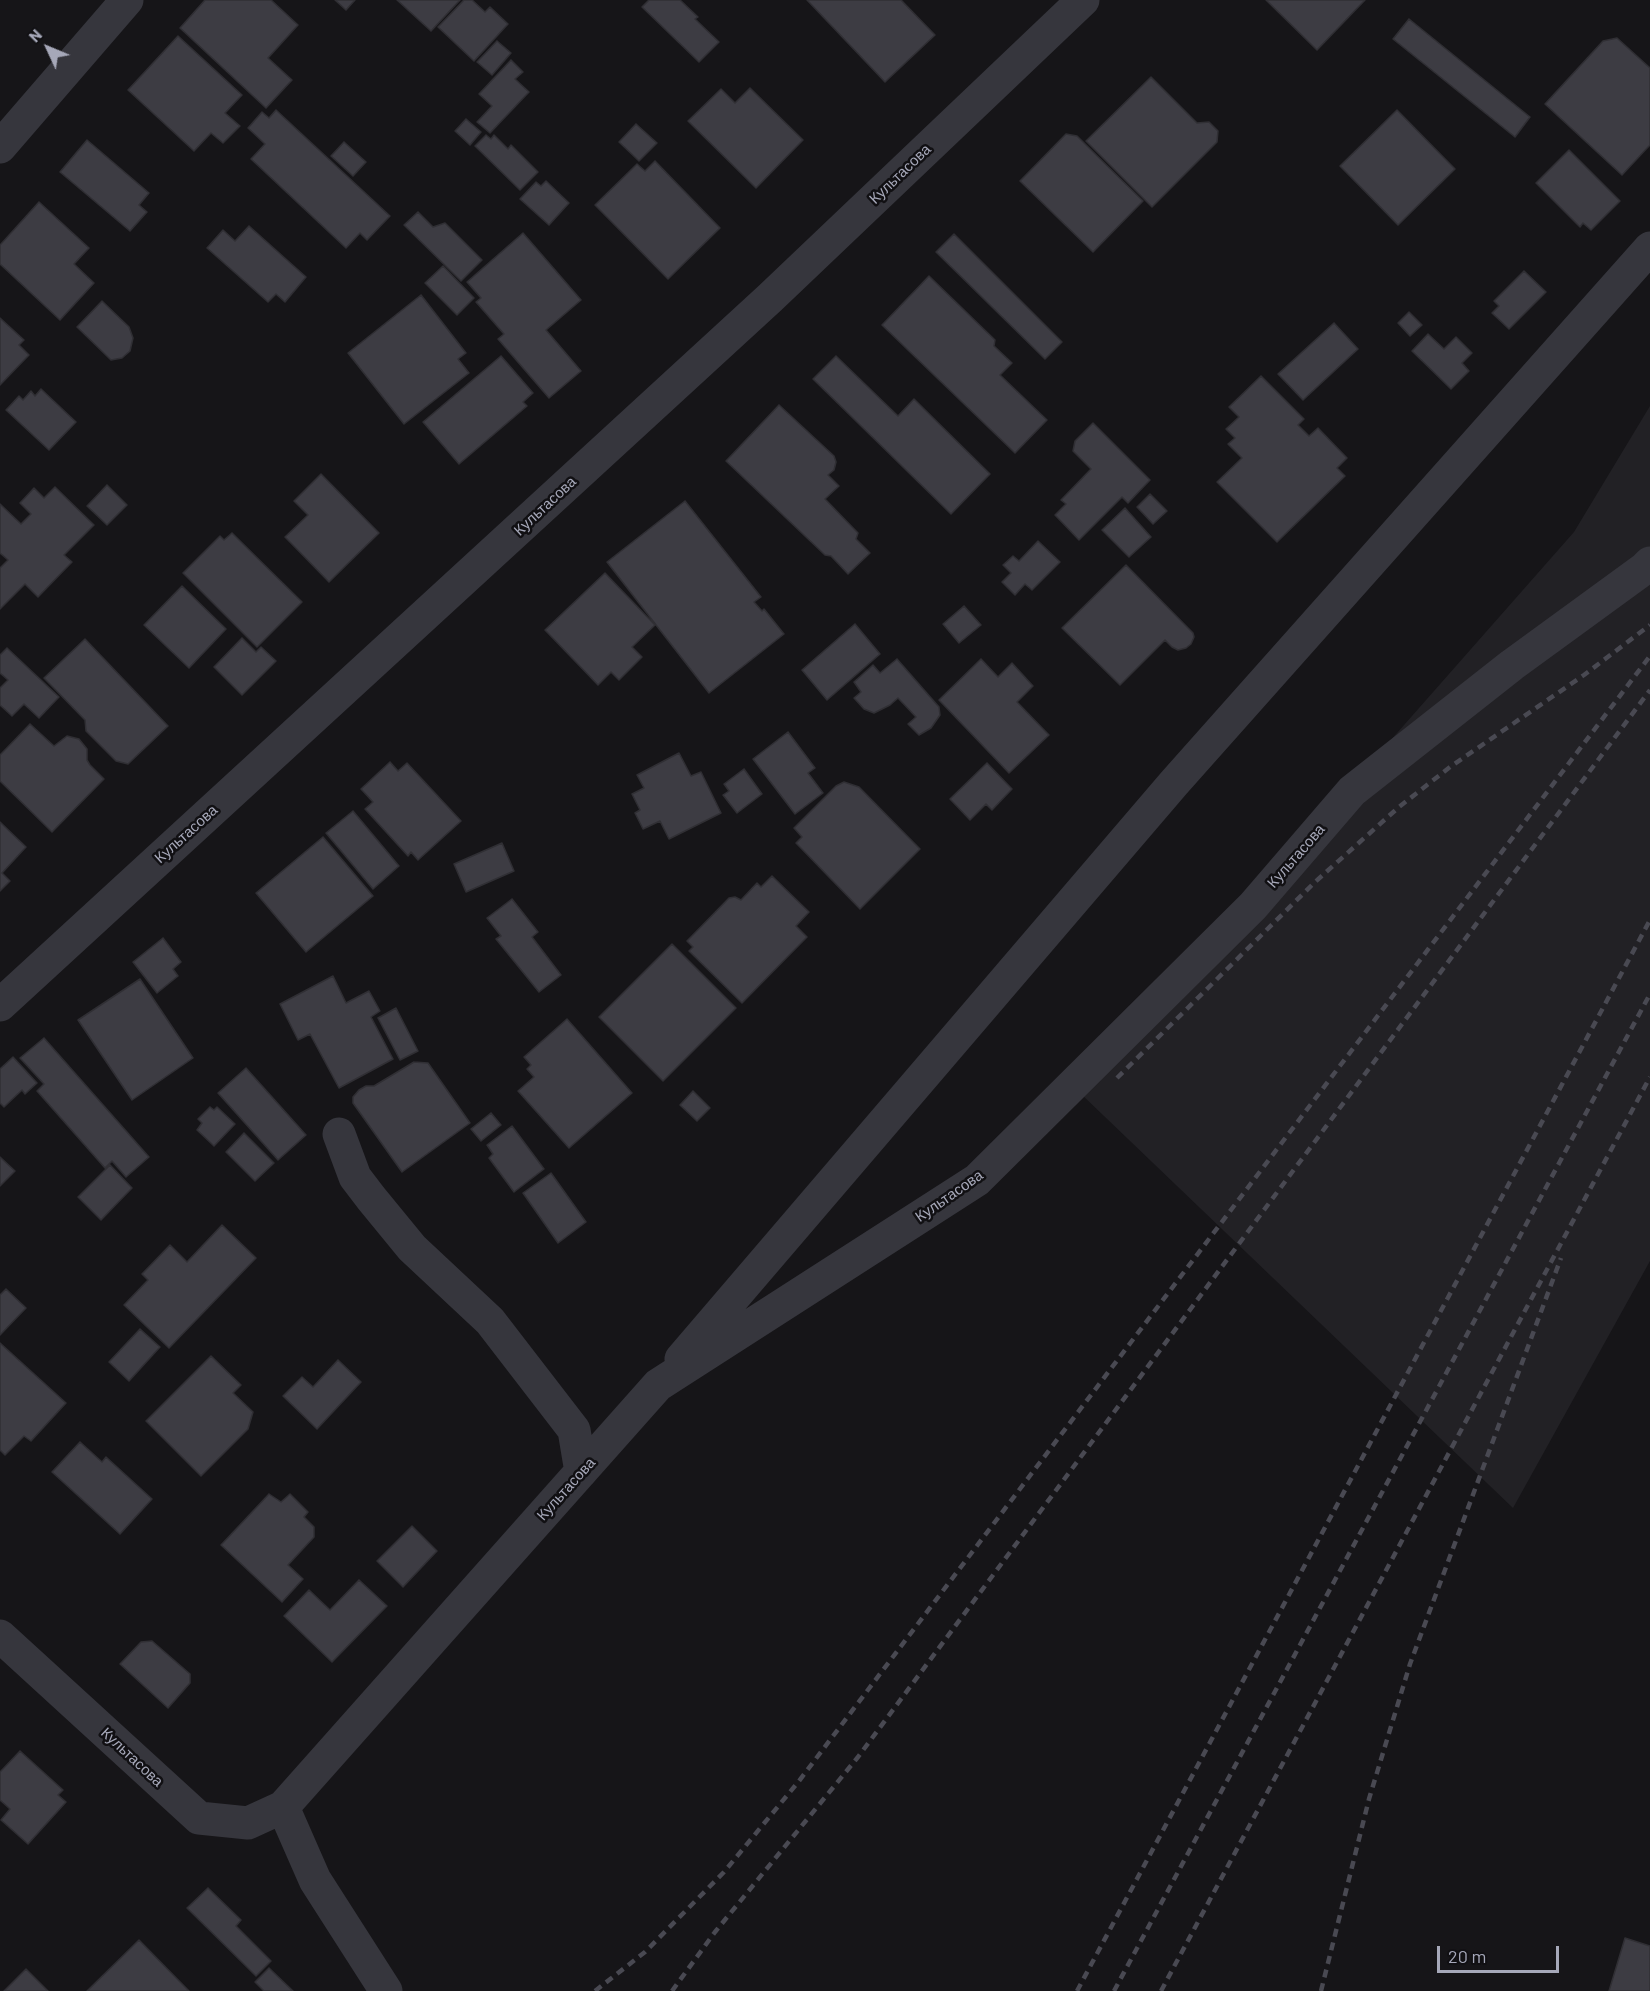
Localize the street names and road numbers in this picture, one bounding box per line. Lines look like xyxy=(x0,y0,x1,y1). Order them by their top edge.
street label: Культасова xyxy=(866,140,934,208)
street label: Культасова xyxy=(510,473,580,539)
street label: Культасова xyxy=(151,801,221,867)
street label: Культасова xyxy=(1263,820,1329,892)
street label: Культасова xyxy=(912,1166,986,1226)
street label: Культасова xyxy=(533,1454,599,1524)
street label: Культасова xyxy=(97,1724,167,1790)

